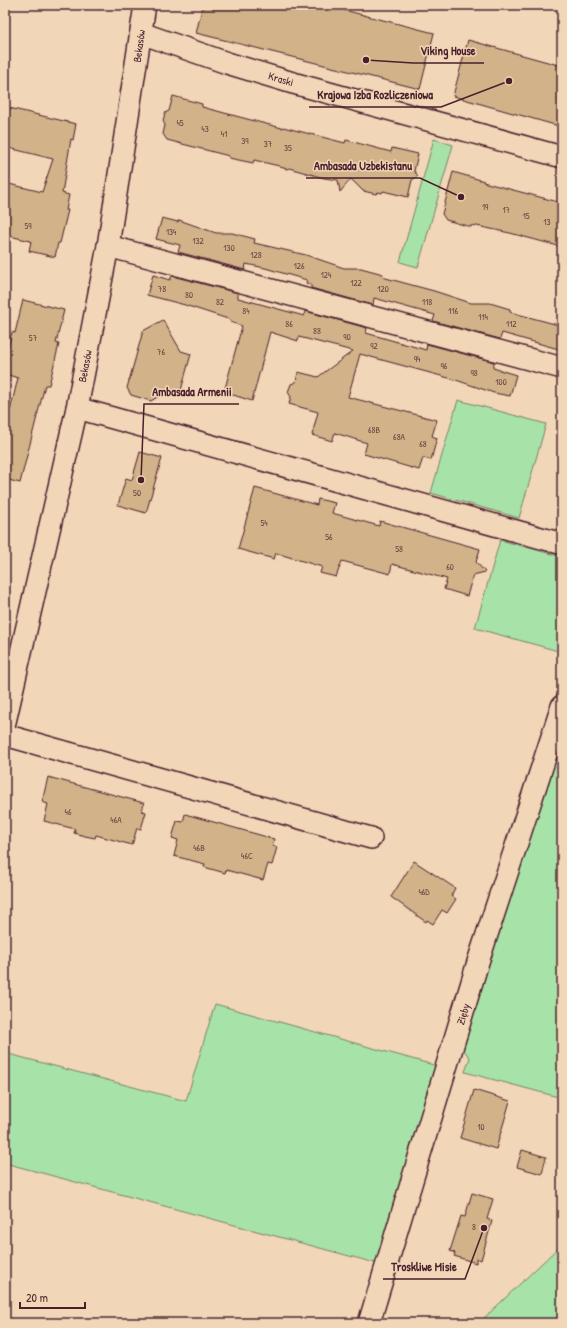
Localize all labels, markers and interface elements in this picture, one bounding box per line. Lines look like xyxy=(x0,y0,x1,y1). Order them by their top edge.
street label: Bekasów xyxy=(130,29,148,63)
callout: Viking House xyxy=(413,39,484,63)
text: Viking House xyxy=(420,42,476,60)
street label: Kraski xyxy=(267,69,295,89)
callout: Krajowa Izba Rozliczeniowa xyxy=(309,83,441,107)
text: Krajowa Izba Rozliczeniowa xyxy=(317,86,433,103)
house number: 45 xyxy=(176,117,184,129)
house number: 43 xyxy=(201,123,209,135)
house number: 41 xyxy=(221,128,227,140)
house number: 39 xyxy=(241,135,249,147)
house number: 37 xyxy=(264,138,273,150)
house number: 35 xyxy=(284,142,292,154)
callout: Ambasada Uzbekistanu xyxy=(306,154,420,178)
text: Ambasada Uzbekistanu xyxy=(314,157,412,174)
house number: 19 xyxy=(482,201,489,213)
house number: 17 xyxy=(502,204,510,216)
house number: 15 xyxy=(522,210,530,222)
house number: 13 xyxy=(543,216,551,228)
house number: 59 xyxy=(24,220,32,232)
house number: 134 xyxy=(166,226,177,238)
house number: 132 xyxy=(192,235,205,247)
house number: 130 xyxy=(223,242,235,254)
house number: 128 xyxy=(250,249,262,261)
house number: 126 xyxy=(293,260,305,272)
house number: 124 xyxy=(321,269,332,281)
house number: 122 xyxy=(350,277,363,289)
house number: 78 xyxy=(158,283,166,295)
house number: 120 xyxy=(377,283,389,295)
house number: 80 xyxy=(185,289,193,301)
house number: 82 xyxy=(216,296,225,308)
house number: 118 xyxy=(422,296,432,308)
house number: 84 xyxy=(242,305,250,317)
house number: 116 xyxy=(448,305,458,317)
house number: 114 xyxy=(478,311,489,323)
house number: 86 xyxy=(285,318,293,330)
house number: 112 xyxy=(506,318,517,330)
house number: 88 xyxy=(313,325,321,337)
house number: 90 xyxy=(343,331,351,343)
house number: 57 xyxy=(29,332,38,344)
house number: 92 xyxy=(370,340,379,352)
house number: 76 xyxy=(157,346,165,358)
street label: Bekasów xyxy=(75,349,95,383)
house number: 94 xyxy=(414,353,421,365)
house number: 96 xyxy=(441,360,448,372)
house number: 98 xyxy=(470,367,478,379)
house number: 100 xyxy=(495,376,507,388)
callout: Ambasada Armenii xyxy=(144,380,239,404)
text: Ambasada Armenii xyxy=(152,383,232,400)
house number: 68B xyxy=(368,424,380,436)
house number: 68A xyxy=(393,431,406,443)
house number: 68 xyxy=(419,438,427,450)
house number: 50 xyxy=(133,487,141,499)
house number: 54 xyxy=(260,517,268,529)
house number: 56 xyxy=(325,531,333,543)
house number: 58 xyxy=(395,543,403,555)
house number: 60 xyxy=(446,561,454,573)
house number: 46 xyxy=(65,806,72,818)
house number: 46A xyxy=(110,814,122,826)
house number: 46B xyxy=(193,842,205,854)
house number: 46C xyxy=(241,850,253,862)
house number: 46D xyxy=(418,886,430,898)
street label: Zięby xyxy=(453,1001,473,1026)
house number: 10 xyxy=(477,1121,485,1133)
house number: 8 xyxy=(472,1221,476,1233)
callout: Troskliwe Misie xyxy=(383,1255,465,1279)
text: Troskliwe Misie xyxy=(390,1258,457,1275)
scale bar xyxy=(20,1284,85,1310)
text: 20 m xyxy=(26,1289,48,1306)

